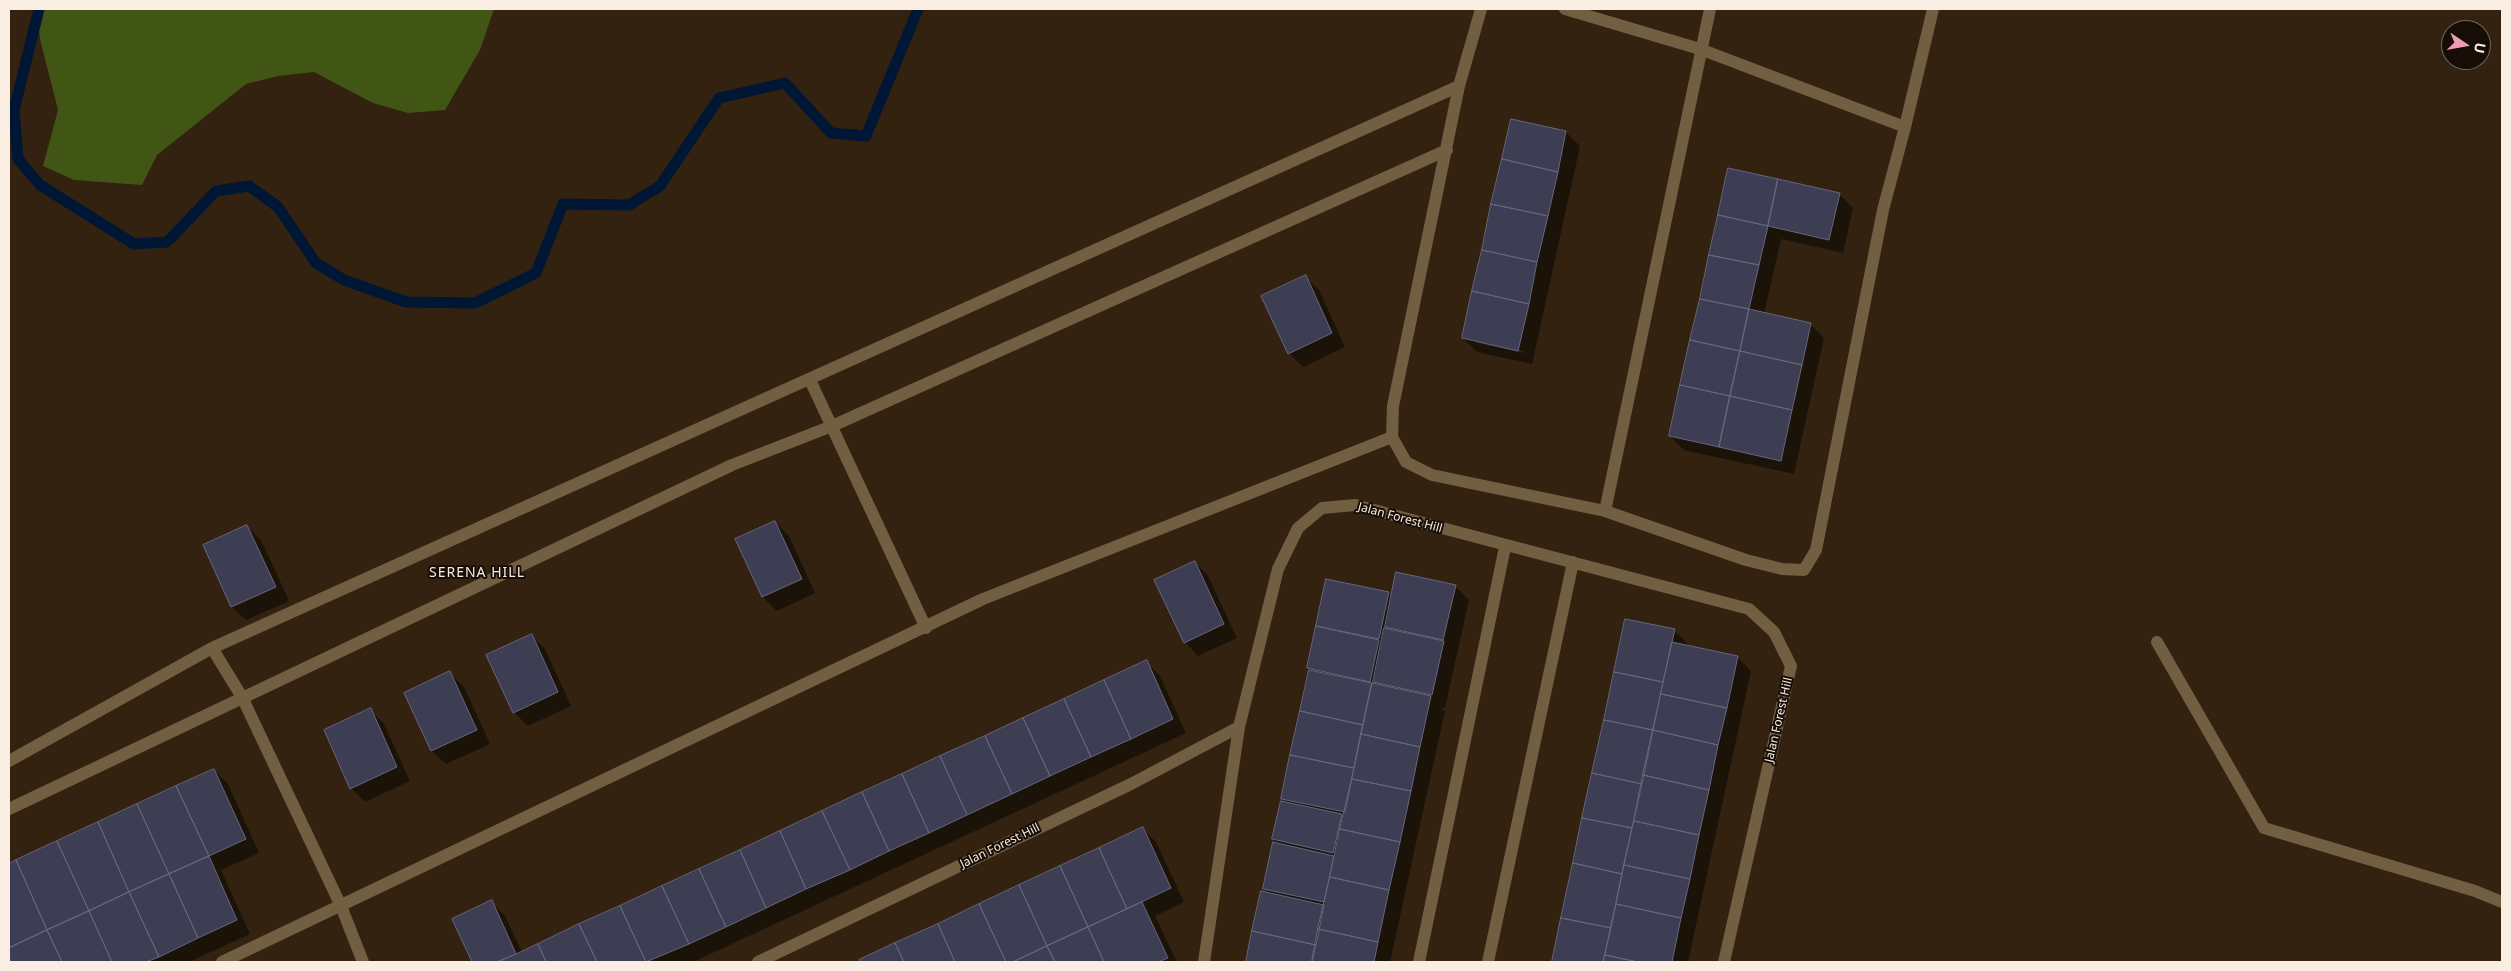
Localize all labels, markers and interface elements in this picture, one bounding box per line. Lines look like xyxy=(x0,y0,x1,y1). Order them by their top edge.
north arrow xyxy=(2441,20,2491,70)
text: U xyxy=(2470,41,2491,55)
street label: Jalan Forest Hill xyxy=(1356,500,1444,536)
district label: SERENA HILL xyxy=(428,565,526,581)
street label: Jalan Forest Hill xyxy=(1762,676,1796,764)
street label: Jalan Forest Hill xyxy=(958,821,1042,871)

